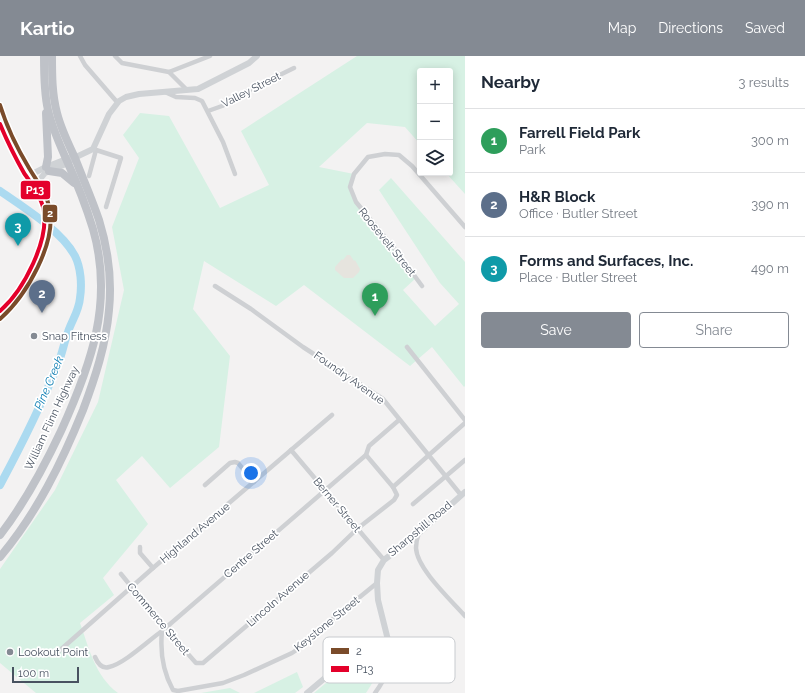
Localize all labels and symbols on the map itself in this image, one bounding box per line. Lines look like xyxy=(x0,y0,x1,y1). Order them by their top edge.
street label: Valley Street xyxy=(219,70,283,110)
line badge: P13 xyxy=(20,180,51,200)
text: P13 xyxy=(26,184,44,197)
line badge: 2 xyxy=(42,204,58,223)
street label: Roosevelt Street xyxy=(356,205,419,279)
text: 2 xyxy=(47,207,53,220)
pin: 3 xyxy=(5,213,31,246)
pin: 2 xyxy=(29,280,55,313)
pin: 1 xyxy=(362,283,388,316)
place label: Snap Fitness xyxy=(42,330,107,343)
marker: Snap Fitness xyxy=(29,331,39,341)
street label: Foundry Avenue xyxy=(311,349,387,407)
water label: Pine Creek xyxy=(31,354,67,412)
street label: William Flinn Highway xyxy=(22,364,82,472)
your location xyxy=(241,463,261,483)
street label: Berner Street xyxy=(310,475,364,535)
street label: Sharpshill Road xyxy=(386,499,454,559)
street label: Highland Avenue xyxy=(157,500,233,566)
street label: Centre Street xyxy=(221,527,281,581)
street label: Lincoln Avenue xyxy=(244,568,312,630)
street label: Commerce Street xyxy=(124,580,192,658)
street label: Keystone Street xyxy=(292,593,363,654)
legend xyxy=(323,637,455,683)
text: 2 xyxy=(356,645,362,658)
place label: Lookout Point xyxy=(18,646,89,659)
marker: Lookout Point xyxy=(5,647,15,657)
text: P13 xyxy=(356,663,374,676)
scale bar xyxy=(12,665,79,684)

